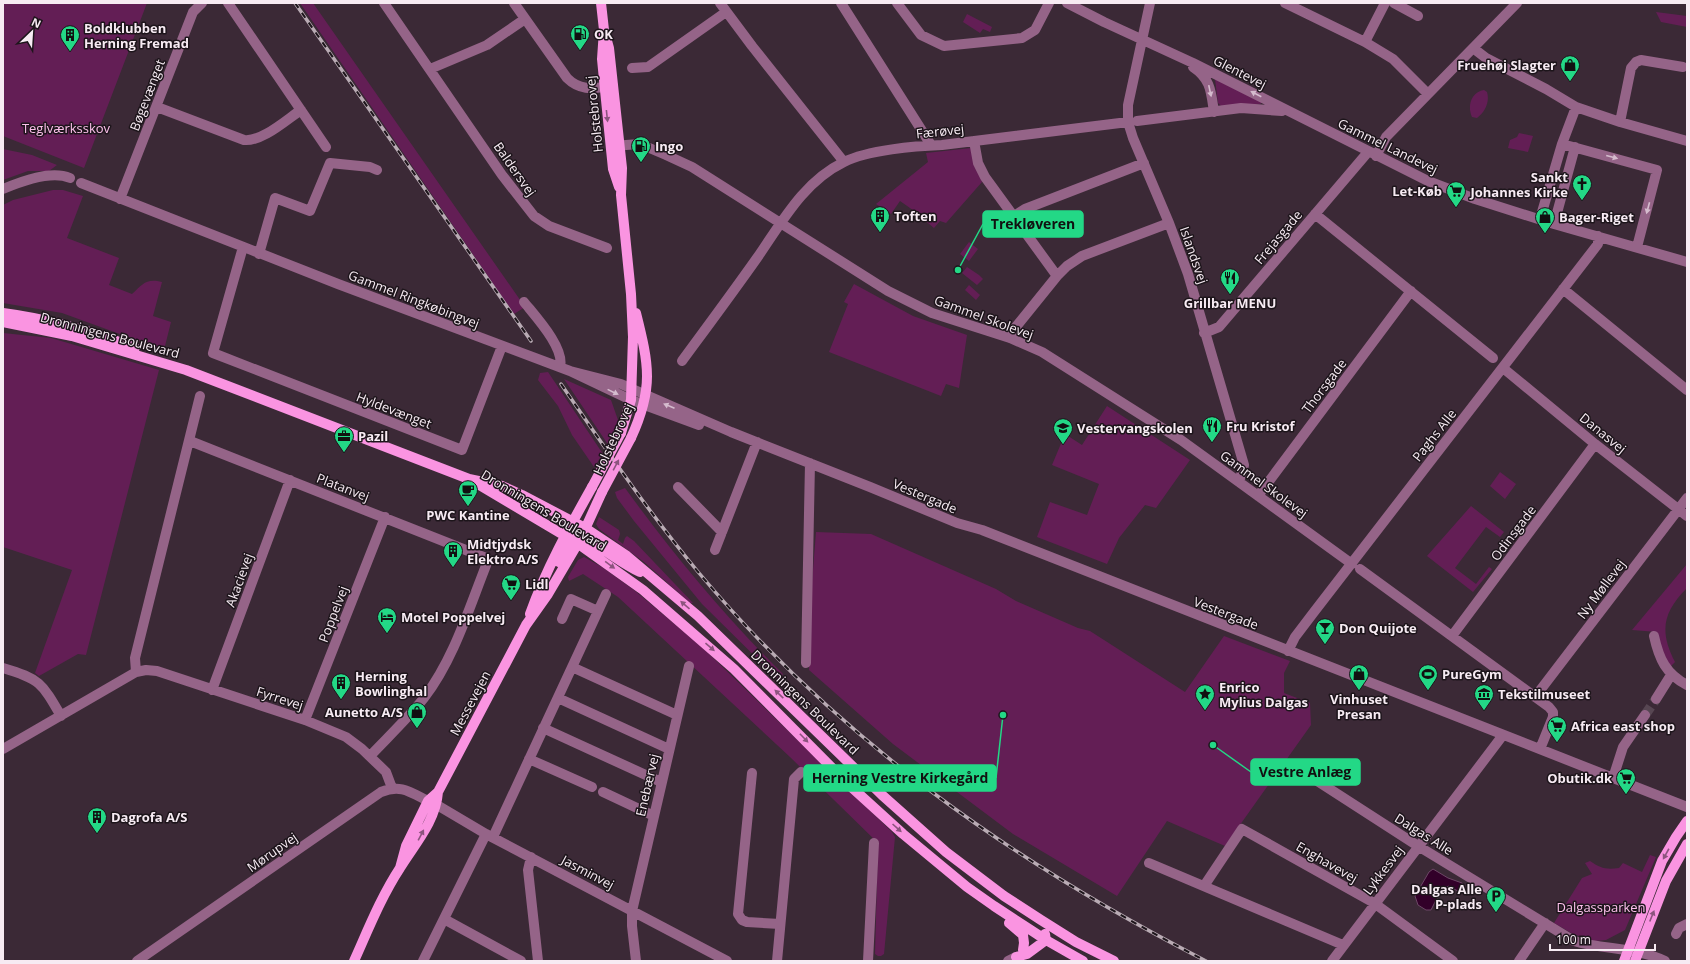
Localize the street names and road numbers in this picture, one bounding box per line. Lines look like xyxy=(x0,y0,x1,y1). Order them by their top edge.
street label: Glentevej xyxy=(1211,51,1269,93)
street label: Bøgevænget xyxy=(125,56,169,133)
street label: Holstebrovej xyxy=(581,75,607,153)
street label: Gammel Landevej xyxy=(1335,114,1441,178)
street label: Færøvej xyxy=(915,120,965,142)
street label: Baldersvej xyxy=(490,138,540,200)
street label: Frejasgade xyxy=(1250,206,1306,268)
street label: Islandsvej xyxy=(1176,224,1212,286)
street label: Gammel Ringkøbingvej xyxy=(346,266,482,332)
street label: Gammel Skolevej xyxy=(932,291,1036,343)
street label: Dronningens Boulevard xyxy=(38,308,182,362)
street label: Thorsgade xyxy=(1298,355,1350,417)
street label: Hyldevænget xyxy=(354,387,435,433)
street label: Holstebrovej xyxy=(589,400,637,478)
street label: Paghs Alle xyxy=(1408,405,1460,465)
street label: Danasvej xyxy=(1576,409,1630,457)
street label: Gammel Skolevej xyxy=(1217,446,1311,522)
street label: Dronningens Boulevard xyxy=(478,465,610,555)
street label: Platanvej xyxy=(314,469,372,505)
street label: Vestergade xyxy=(890,474,960,518)
street label: Odinsgade xyxy=(1486,502,1540,564)
street label: Akacievej xyxy=(221,551,257,609)
street label: Ny Møllevej xyxy=(1573,556,1629,622)
street label: Poppelvej xyxy=(314,583,352,645)
street label: Vestergade xyxy=(1191,592,1261,634)
street label: Dronningens Boulevard xyxy=(747,646,863,758)
street label: Messevejen xyxy=(445,667,495,739)
street label: Fyrrevej xyxy=(254,682,306,714)
street label: Enebærvej xyxy=(631,752,663,818)
street label: Dalgas Alle xyxy=(1391,809,1457,859)
street label: Mørupvej xyxy=(243,828,301,876)
street label: Enghavevej xyxy=(1293,837,1361,887)
street label: Lykkesvej xyxy=(1359,842,1407,898)
street label: Jasminvej xyxy=(557,850,618,893)

